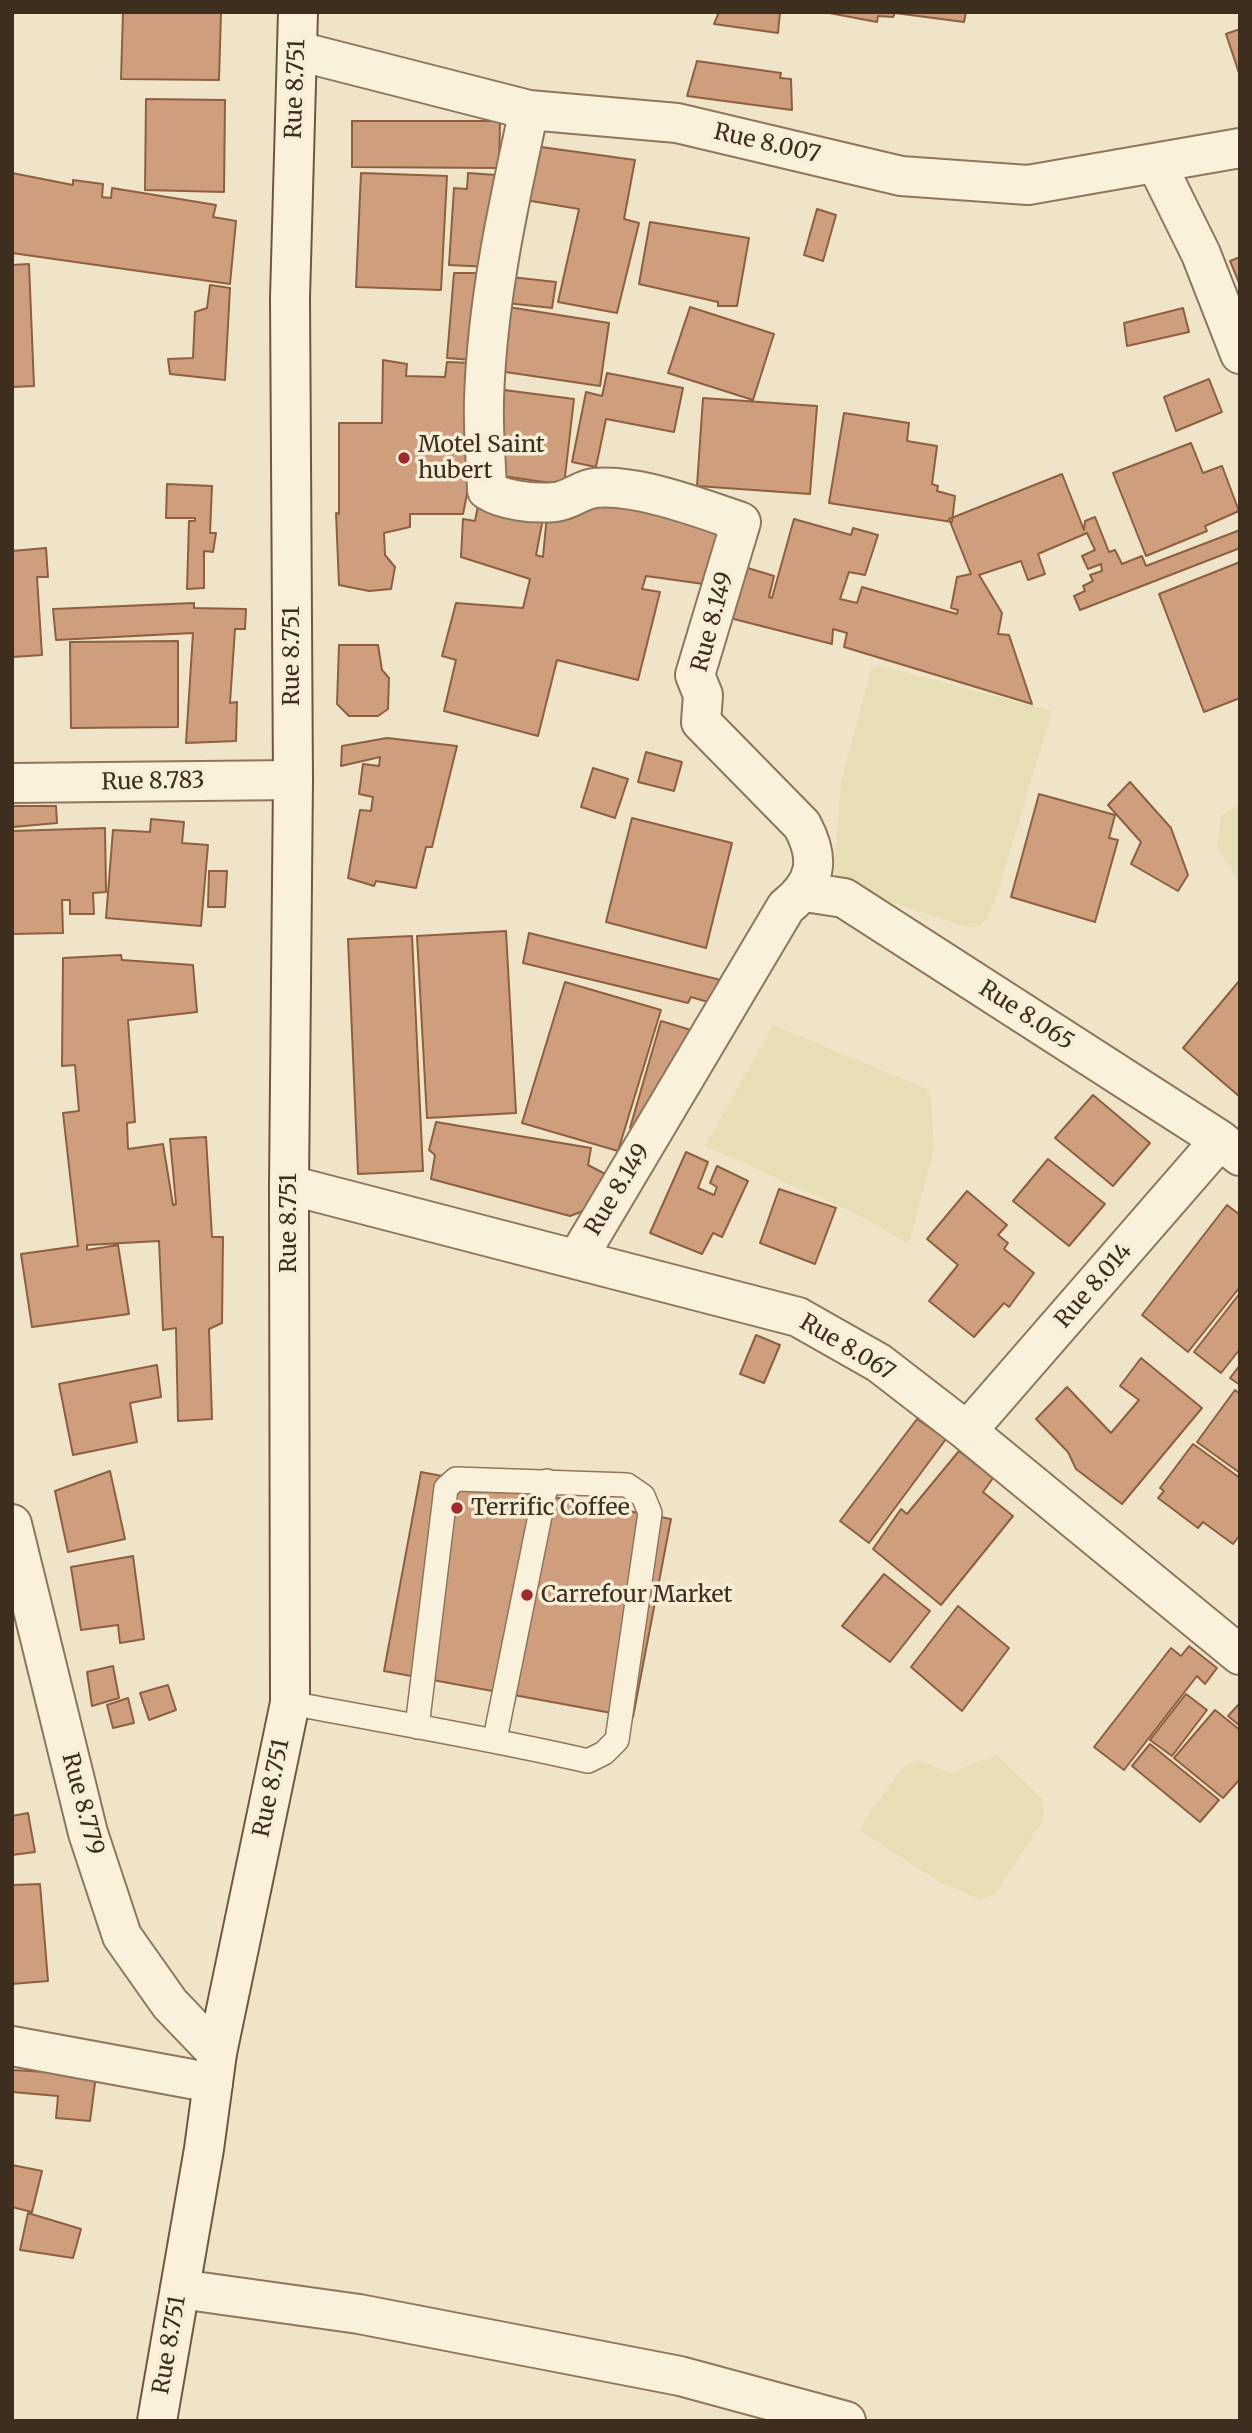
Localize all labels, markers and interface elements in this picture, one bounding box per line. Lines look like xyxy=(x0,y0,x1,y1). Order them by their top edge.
street label: Rue 8.751 xyxy=(280,39,312,139)
street label: Rue 8.007 xyxy=(711,118,823,170)
place label: Motel Saint hubert xyxy=(418,431,545,485)
marker: Motel Saint hubert xyxy=(396,450,412,466)
street label: Rue 8.149 xyxy=(686,569,740,675)
street label: Rue 8.751 xyxy=(278,606,306,706)
street label: Rue 8.783 xyxy=(101,767,205,797)
street label: Rue 8.065 xyxy=(974,975,1078,1057)
street label: Rue 8.149 xyxy=(580,1139,656,1241)
street label: Rue 8.751 xyxy=(275,1173,303,1273)
street label: Rue 8.014 xyxy=(1050,1238,1138,1334)
street label: Rue 8.067 xyxy=(794,1309,900,1387)
place label: Terrific Coffee xyxy=(471,1494,630,1522)
marker: Terrific Coffee xyxy=(449,1500,465,1516)
place label: Carrefour Market xyxy=(541,1581,733,1609)
marker: Carrefour Market xyxy=(519,1587,535,1603)
street label: Rue 8.751 xyxy=(248,1736,296,1840)
street label: Rue 8.779 xyxy=(55,1750,109,1858)
street label: Rue 8.751 xyxy=(148,2293,192,2397)

